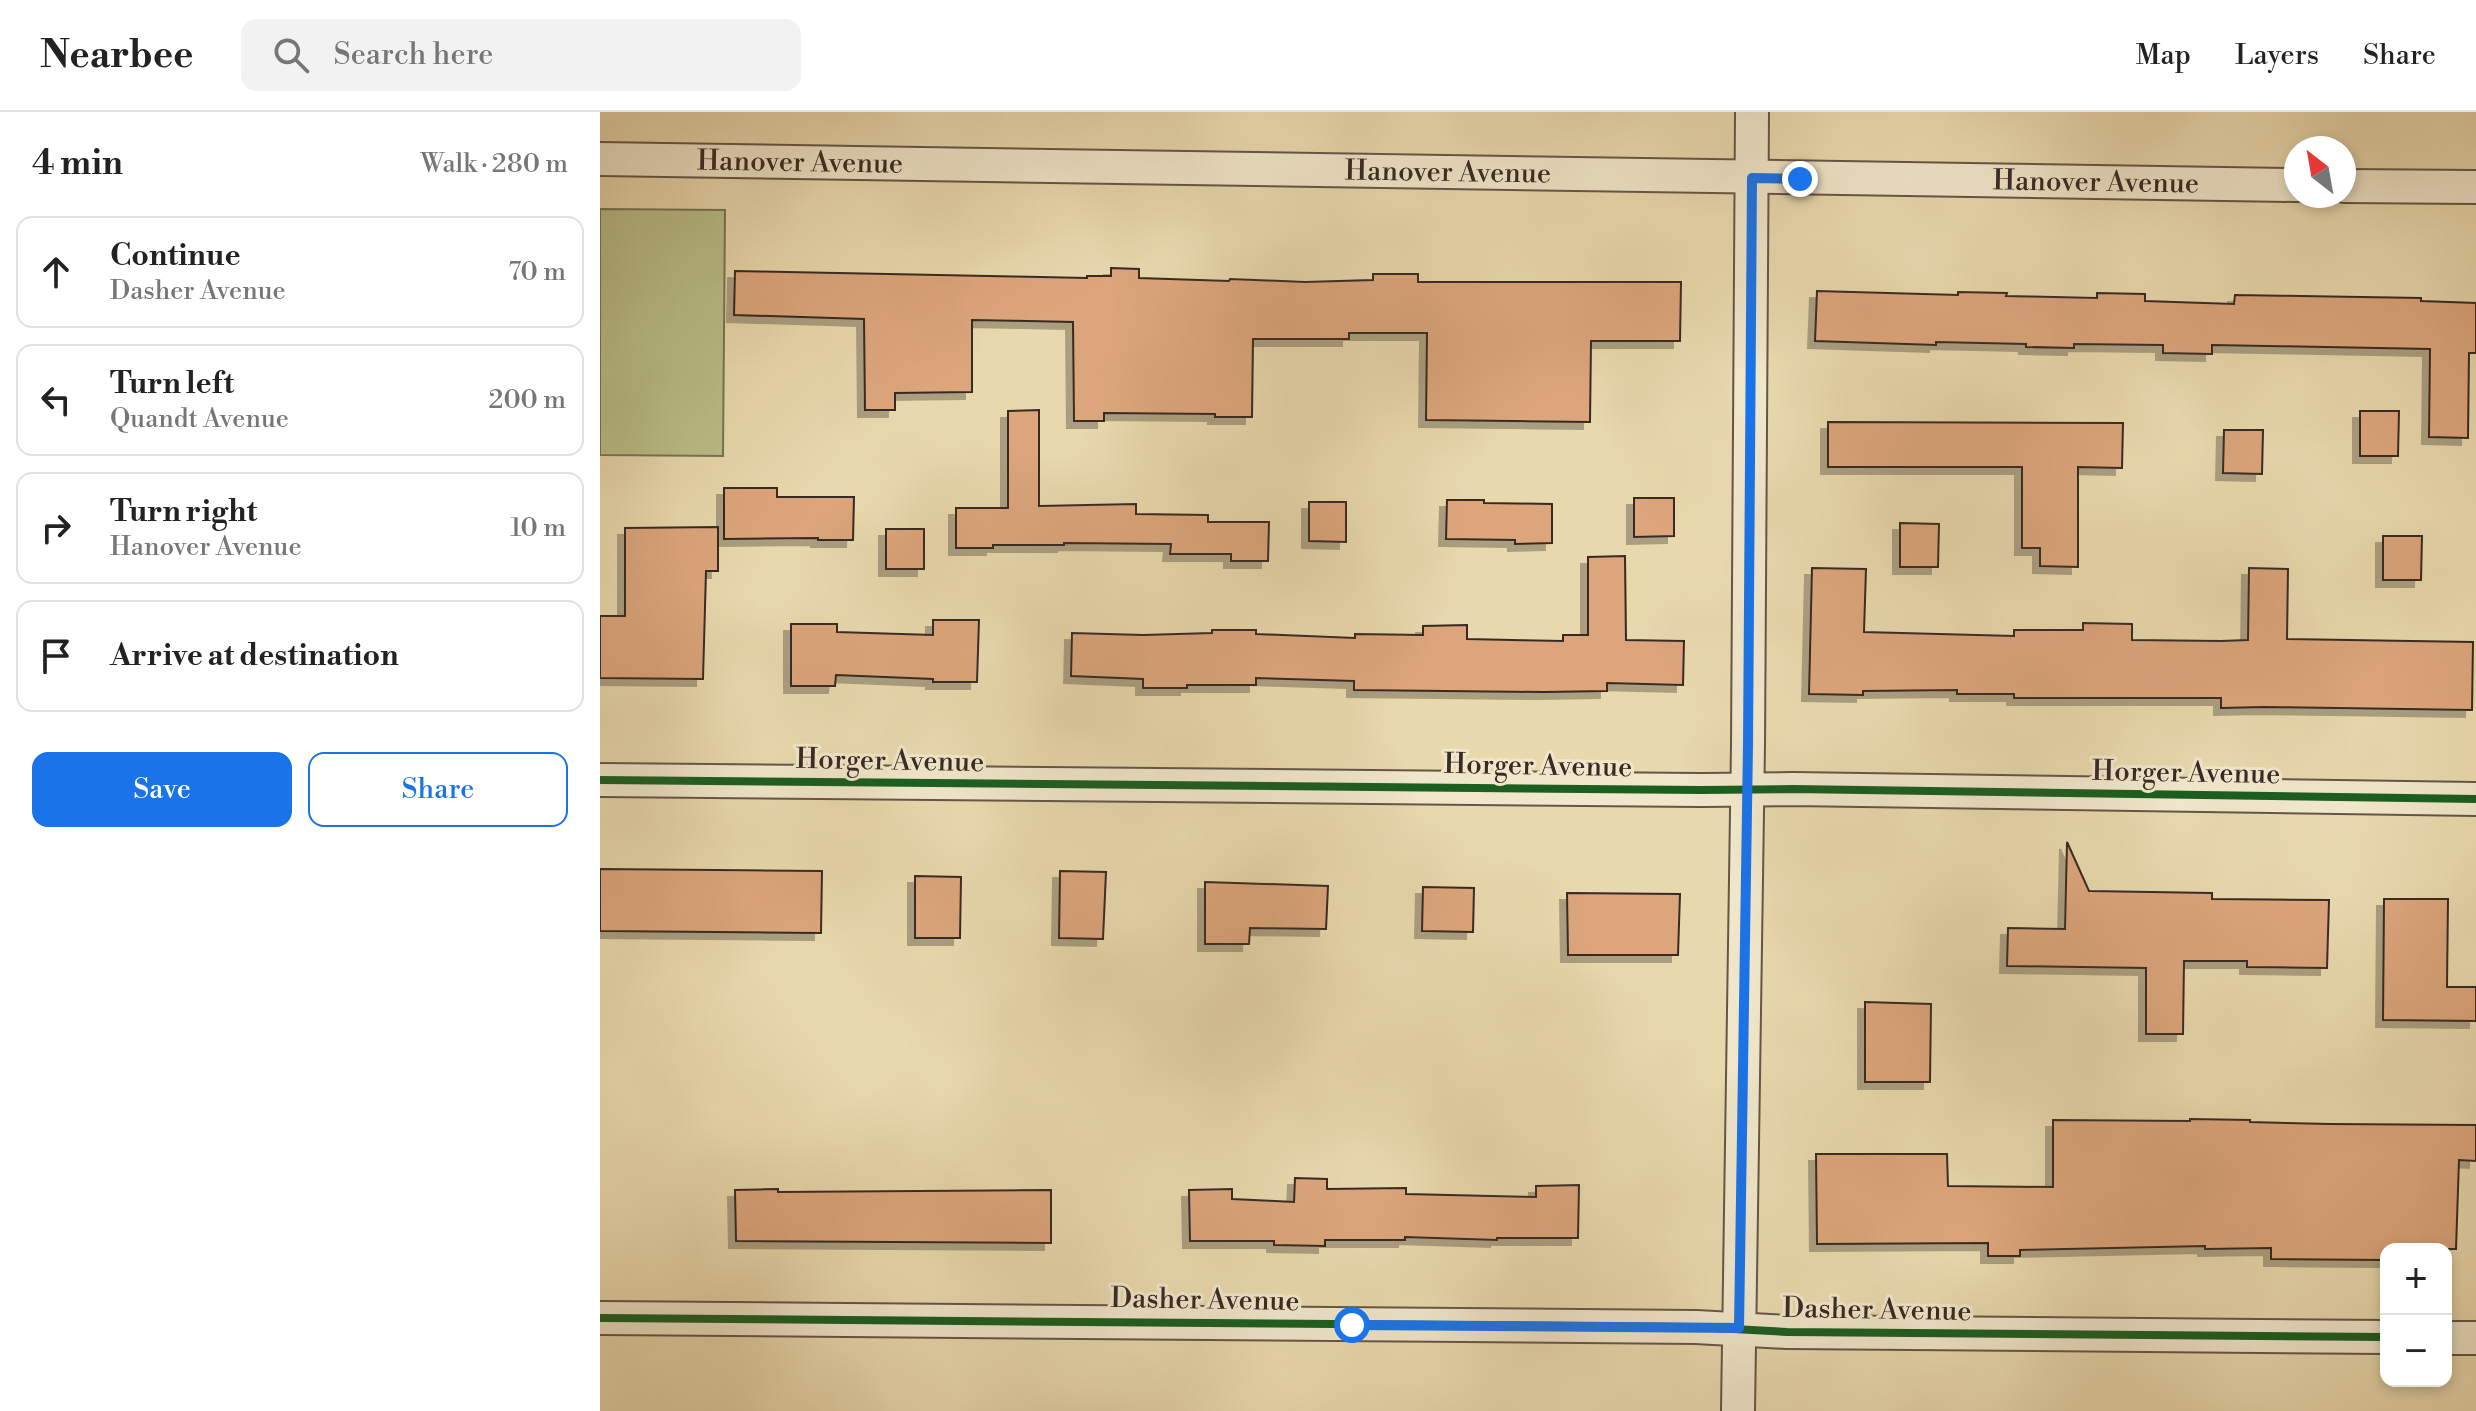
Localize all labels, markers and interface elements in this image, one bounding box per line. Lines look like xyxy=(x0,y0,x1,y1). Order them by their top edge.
search box xyxy=(241,19,801,91)
text: Nearbee xyxy=(40,32,193,79)
icon: search xyxy=(269,33,313,77)
text: Search here xyxy=(333,36,494,74)
text: Map xyxy=(2136,38,2191,73)
text: Layers xyxy=(2235,38,2319,73)
text: Share xyxy=(2363,38,2436,73)
north arrow xyxy=(2284,136,2356,208)
text: 4 min xyxy=(32,143,123,185)
street label: Hanover Avenue xyxy=(697,143,903,181)
text: Walk · 280 m xyxy=(421,148,568,180)
street label: Hanover Avenue xyxy=(1344,153,1551,191)
route end xyxy=(1782,161,1818,197)
street label: Hanover Avenue xyxy=(1992,163,2199,201)
text: Continue xyxy=(110,237,241,275)
icon: ahead xyxy=(34,250,78,294)
text: 70 m xyxy=(508,256,566,288)
text: Dasher Avenue xyxy=(110,275,286,307)
text: Turn left xyxy=(110,365,234,403)
icon: left xyxy=(34,378,78,422)
text: 200 m xyxy=(489,384,566,416)
text: Quandt Avenue xyxy=(110,403,289,435)
text: Turn right xyxy=(110,493,257,531)
icon: right xyxy=(34,506,78,550)
text: 10 m xyxy=(510,512,566,544)
text: Hanover Avenue xyxy=(110,531,302,563)
icon: arrive xyxy=(34,634,78,678)
text: Arrive at destination xyxy=(110,637,399,675)
street label: Horger Avenue xyxy=(795,742,985,780)
street label: Horger Avenue xyxy=(1443,747,1633,785)
button: Save xyxy=(32,752,292,827)
button: Share xyxy=(308,752,568,827)
street label: Horger Avenue xyxy=(2091,754,2281,792)
map controls xyxy=(2380,1243,2452,1387)
button: + xyxy=(2380,1243,2452,1315)
street label: Dasher Avenue xyxy=(1110,1281,1300,1319)
street label: Dasher Avenue xyxy=(1782,1291,1972,1329)
route start xyxy=(1334,1307,1370,1343)
button: − xyxy=(2380,1315,2452,1387)

